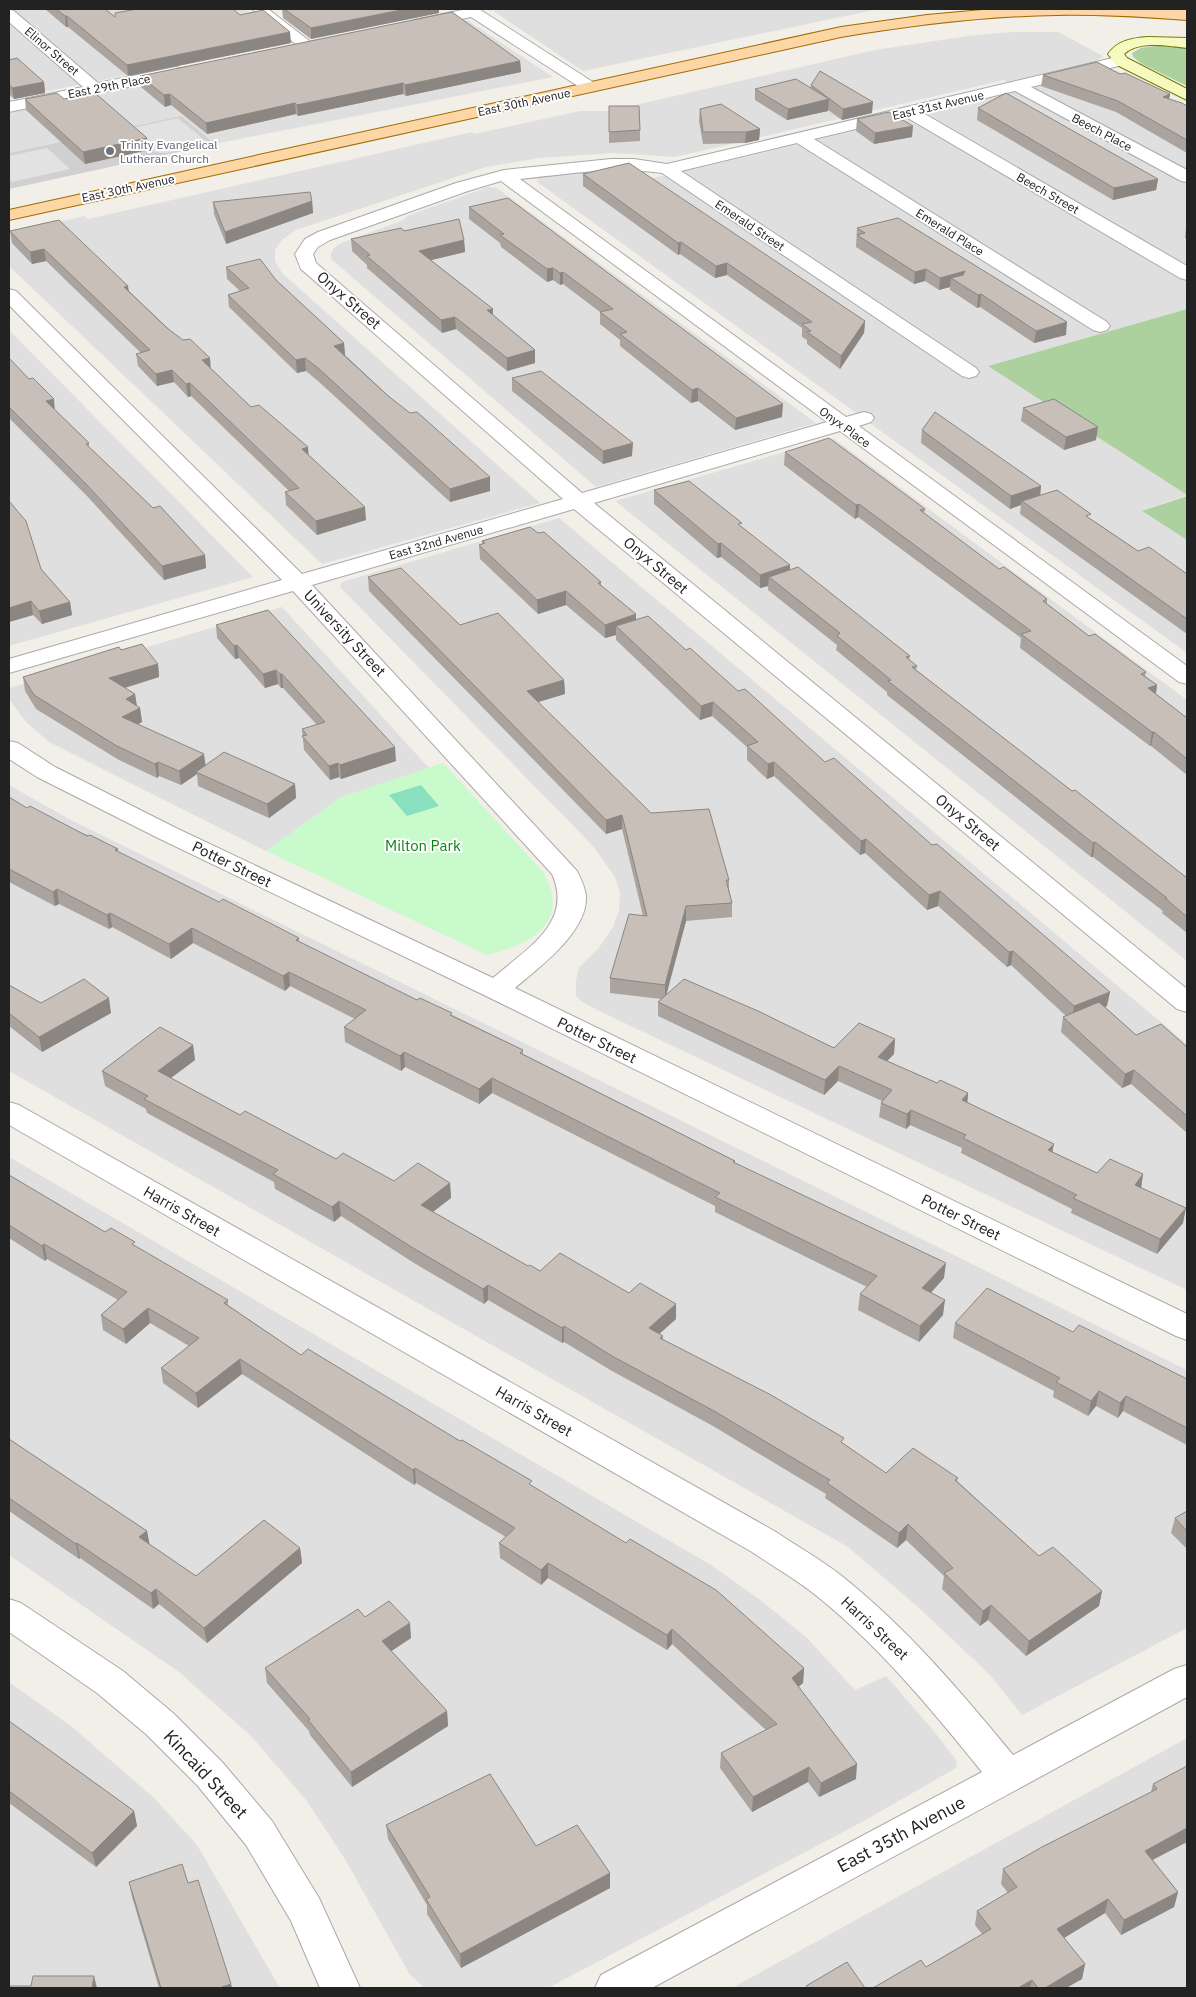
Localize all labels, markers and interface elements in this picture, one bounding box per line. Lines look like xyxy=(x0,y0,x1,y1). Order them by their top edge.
street label: Elinor Street xyxy=(22,23,82,79)
street label: East 29th Place xyxy=(66,71,152,101)
street label: East 30th Avenue xyxy=(476,85,572,119)
street label: East 31st Avenue xyxy=(891,87,986,123)
street label: Beech Place xyxy=(1069,110,1135,154)
place label: Trinity Evangelical Lutheran Church xyxy=(120,137,217,166)
marker: Trinity Evangelical Lutheran Church xyxy=(104,145,116,157)
street label: Beech Street xyxy=(1014,169,1082,217)
street label: East 30th Avenue xyxy=(80,171,176,205)
street label: Emerald Street xyxy=(712,196,788,254)
street label: Emerald Place xyxy=(913,205,987,259)
street label: Onyx Street xyxy=(313,267,385,333)
street label: Onyx Place xyxy=(816,403,874,451)
street label: East 32nd Avenue xyxy=(387,521,485,563)
street label: Onyx Street xyxy=(620,532,692,598)
street label: University Street xyxy=(300,586,390,680)
street label: Onyx Street xyxy=(932,789,1004,855)
park label: Milton Park xyxy=(385,836,461,855)
street label: Potter Street xyxy=(189,837,275,891)
street label: Potter Street xyxy=(554,1013,640,1067)
street label: Harris Street xyxy=(140,1181,224,1241)
street label: Potter Street xyxy=(918,1190,1004,1244)
street label: Harris Street xyxy=(492,1381,576,1441)
street label: Harris Street xyxy=(837,1592,913,1664)
street label: Kincaid Street xyxy=(159,1725,253,1823)
street label: East 35th Avenue xyxy=(833,1791,969,1877)

